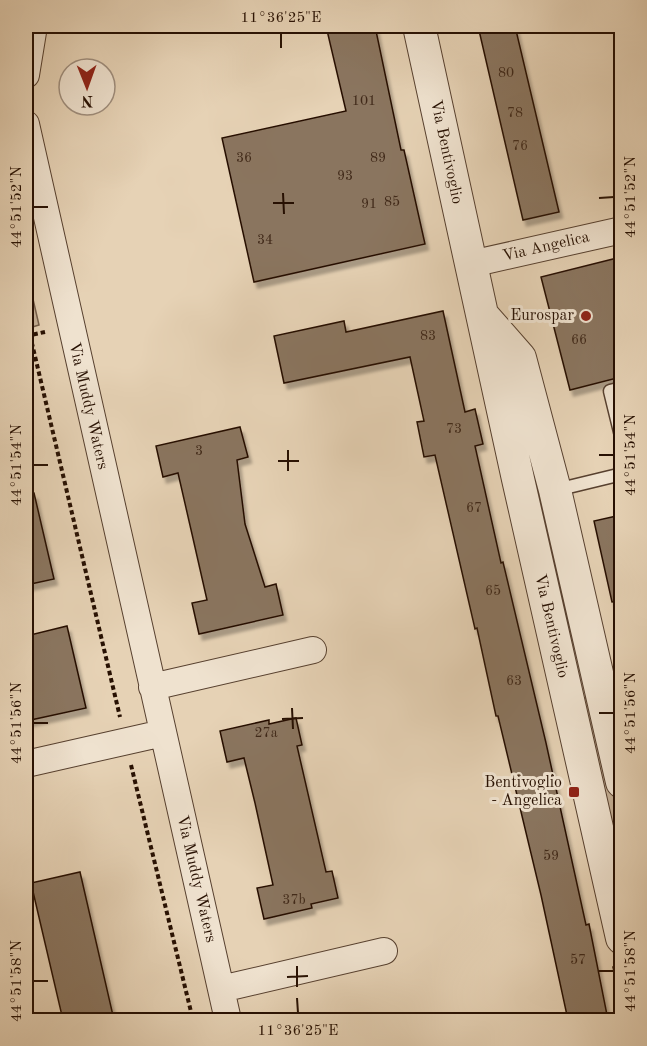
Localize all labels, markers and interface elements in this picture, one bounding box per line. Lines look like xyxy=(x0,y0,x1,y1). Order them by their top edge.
text: 11°36'25"E xyxy=(241,11,321,26)
north arrow xyxy=(57,57,117,117)
house number: 80 xyxy=(498,66,514,80)
text: N xyxy=(80,92,93,108)
house number: 101 xyxy=(352,94,376,108)
street label: Via Bentivoglio xyxy=(427,98,465,206)
house number: 78 xyxy=(507,106,523,120)
house number: 76 xyxy=(512,139,528,153)
house number: 36 xyxy=(236,151,252,165)
house number: 89 xyxy=(370,151,386,165)
text: 44°51'52"N xyxy=(624,156,639,238)
text: 44°51'52"N xyxy=(10,166,25,248)
house number: 93 xyxy=(337,169,353,183)
house number: 85 xyxy=(384,195,400,209)
house number: 91 xyxy=(361,197,377,211)
street label: Via Angelica xyxy=(501,229,591,265)
house number: 34 xyxy=(257,233,273,247)
place label: Eurospar xyxy=(510,308,574,324)
marker: Eurospar xyxy=(579,309,593,323)
house number: 83 xyxy=(420,329,436,343)
house number: 66 xyxy=(571,333,587,347)
street label: Via Muddy Waters xyxy=(66,341,110,471)
text: 44°51'54"N xyxy=(624,414,639,496)
house number: 73 xyxy=(446,422,462,436)
text: 44°51'54"N xyxy=(10,424,25,506)
house number: 3 xyxy=(195,444,203,458)
house number: 67 xyxy=(466,501,482,515)
street label: Via Bentivoglio xyxy=(531,572,571,680)
house number: 65 xyxy=(485,584,501,598)
text: 44°51'56"N xyxy=(624,672,639,754)
house number: 63 xyxy=(506,674,522,688)
text: 44°51'56"N xyxy=(10,682,25,764)
house number: 27a xyxy=(254,726,278,740)
place label: Bentivoglio - Angelica xyxy=(484,775,562,809)
marker: Bentivoglio - Angelica xyxy=(567,785,581,799)
street label: Via Muddy Waters xyxy=(174,814,218,944)
house number: 59 xyxy=(543,849,559,863)
house number: 37b xyxy=(282,893,306,907)
text: 44°51'58"N xyxy=(624,930,639,1012)
text: 44°51'58"N xyxy=(10,940,25,1022)
house number: 57 xyxy=(570,953,586,967)
text: 11°36'25"E xyxy=(258,1024,338,1039)

